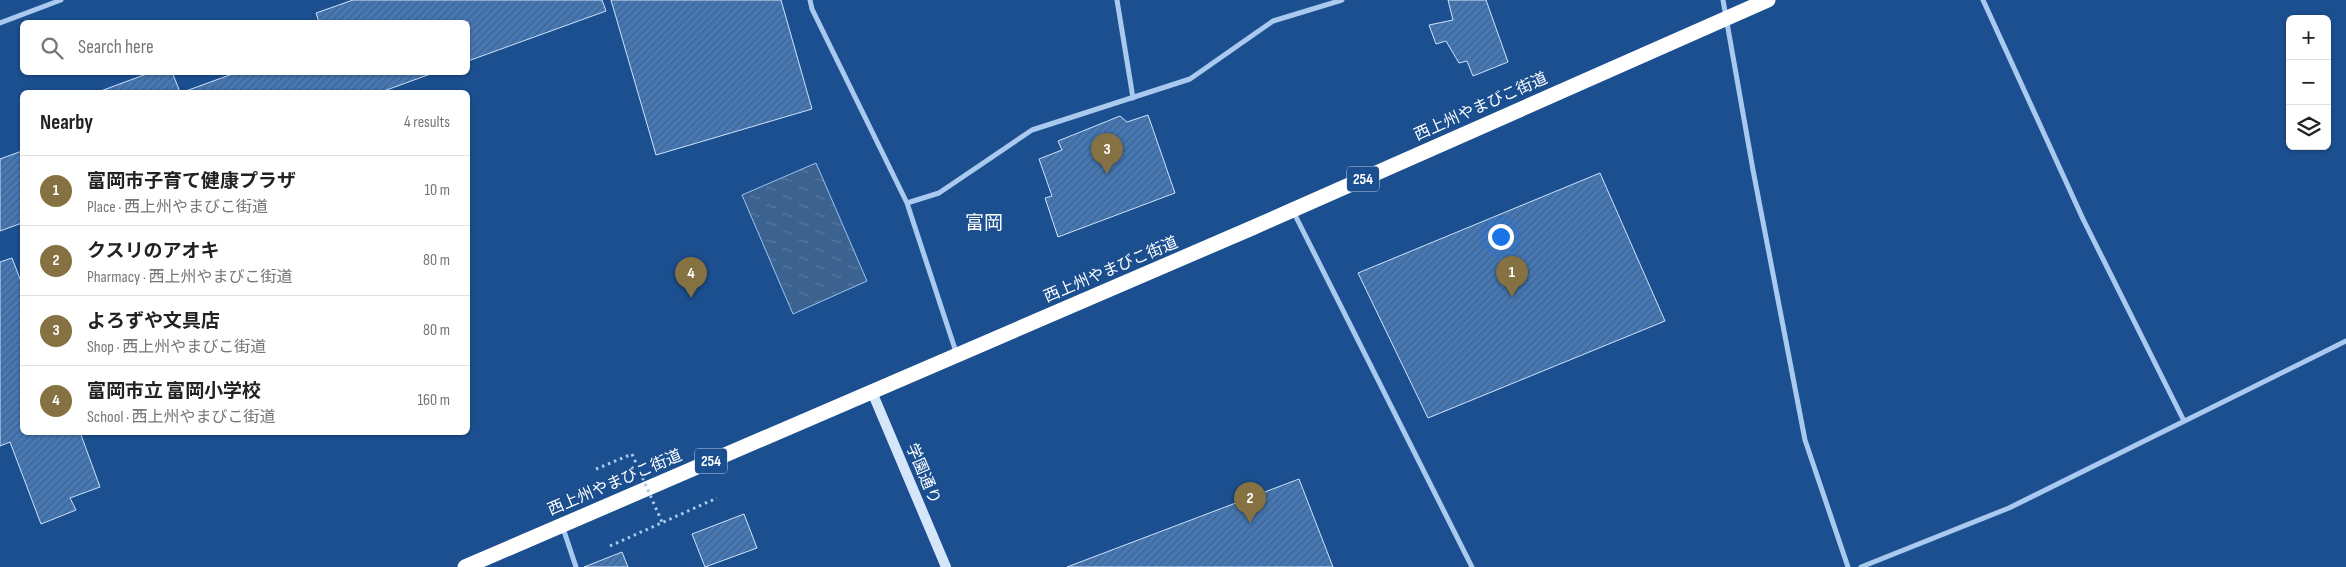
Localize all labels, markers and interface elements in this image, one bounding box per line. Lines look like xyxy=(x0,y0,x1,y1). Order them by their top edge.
map controls xyxy=(2286,15,2331,150)
button: + xyxy=(2286,15,2331,60)
search box xyxy=(20,20,470,75)
icon: search xyxy=(38,34,66,62)
text: Search here xyxy=(78,36,154,59)
button: − xyxy=(2286,60,2331,105)
street label: 西上州やまびこ街道 xyxy=(1411,69,1551,145)
button: layers xyxy=(2286,105,2331,150)
text: Nearby xyxy=(40,110,93,135)
text: 4 results xyxy=(404,113,450,132)
pin: 3 xyxy=(1091,133,1123,174)
road number: 254 xyxy=(1347,166,1379,192)
text: 富岡市子育て健康プラザ xyxy=(87,170,296,193)
text: 1 xyxy=(53,181,59,200)
text: 10 m xyxy=(424,181,450,200)
text: Place · 西上州やまびこ街道 xyxy=(87,198,268,217)
district label: 富岡 xyxy=(965,212,1003,235)
your location xyxy=(1488,224,1514,250)
street label: 西上州やまびこ街道 xyxy=(1041,233,1181,307)
text: クスリのアオキ xyxy=(87,240,219,263)
text: 2 xyxy=(52,251,60,270)
text: 80 m xyxy=(423,251,450,270)
pin: 1 xyxy=(1496,256,1528,297)
pin: 4 xyxy=(675,257,707,298)
text: Pharmacy · 西上州やまびこ街道 xyxy=(87,268,293,287)
text: よろずや文具店 xyxy=(87,310,220,333)
text: 3 xyxy=(52,321,60,340)
text: 80 m xyxy=(423,321,450,340)
text: Shop · 西上州やまびこ街道 xyxy=(87,338,266,357)
text: 富岡市立 富岡小学校 xyxy=(87,380,261,403)
text: 4 xyxy=(52,391,60,410)
text: 160 m xyxy=(417,391,450,410)
text: School · 西上州やまびこ街道 xyxy=(87,408,276,427)
street label: 学園通り xyxy=(902,441,944,507)
street label: 西上州やまびこ街道 xyxy=(545,446,685,520)
road number: 254 xyxy=(695,448,727,474)
pin: 2 xyxy=(1234,482,1266,523)

